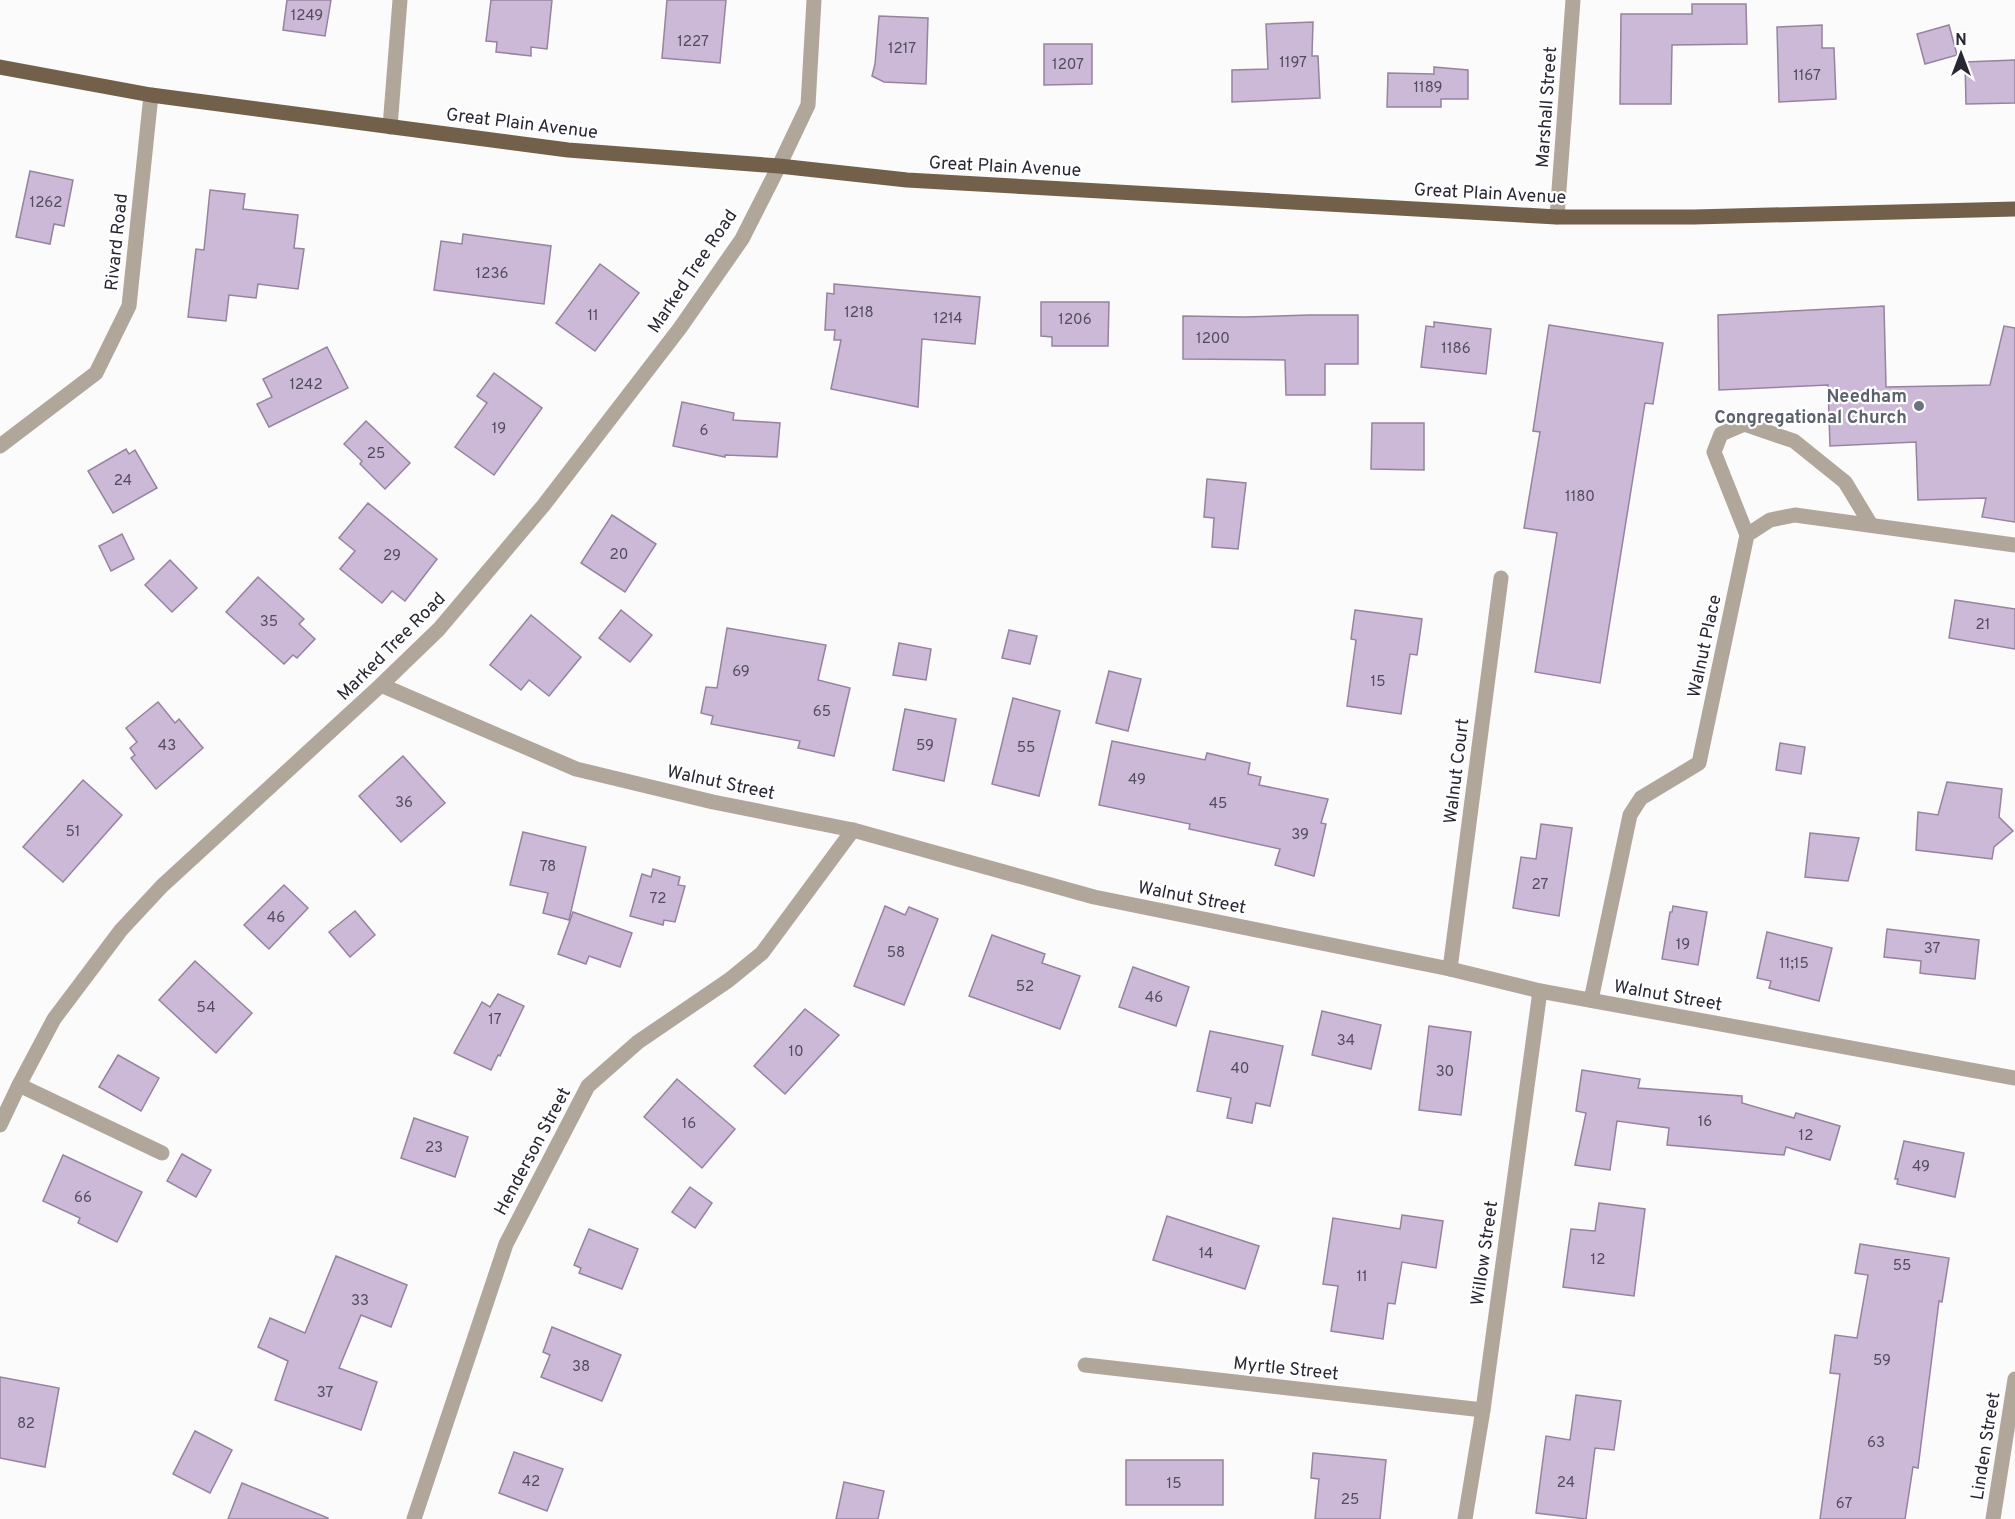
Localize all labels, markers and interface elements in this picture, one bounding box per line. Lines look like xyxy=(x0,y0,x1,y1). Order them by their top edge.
house number: 1249 xyxy=(291,7,323,26)
north arrow xyxy=(1931,24,1991,84)
text: N xyxy=(1955,31,1967,51)
house number: 1227 xyxy=(677,33,709,52)
house number: 1217 xyxy=(888,40,916,59)
street label: Marshall Street xyxy=(1532,46,1563,169)
house number: 1197 xyxy=(1279,54,1307,73)
house number: 1207 xyxy=(1052,56,1084,75)
house number: 1167 xyxy=(1793,67,1821,86)
house number: 1189 xyxy=(1413,79,1443,98)
street label: Great Plain Avenue xyxy=(445,104,599,145)
street label: Great Plain Avenue xyxy=(928,152,1082,183)
street label: Great Plain Avenue xyxy=(1413,179,1567,210)
street label: Rivard Road xyxy=(101,192,134,292)
house number: 1262 xyxy=(30,194,62,213)
street label: Marked Tree Road xyxy=(643,206,743,338)
house number: 1236 xyxy=(476,265,508,284)
house number: 1218 xyxy=(844,304,874,323)
house number: 11 xyxy=(587,307,599,326)
house number: 1214 xyxy=(933,310,963,329)
house number: 1206 xyxy=(1058,311,1092,330)
house number: 1200 xyxy=(1196,330,1230,349)
house number: 1186 xyxy=(1441,340,1471,359)
house number: 1242 xyxy=(289,376,323,395)
place label: Needham Congregational Church xyxy=(1714,386,1907,430)
marker: Needham Congregational Church xyxy=(1912,399,1926,413)
house number: 19 xyxy=(492,420,506,439)
house number: 6 xyxy=(700,422,709,441)
house number: 25 xyxy=(367,445,385,464)
house number: 24 xyxy=(114,472,132,491)
house number: 1180 xyxy=(1565,488,1595,507)
house number: 20 xyxy=(610,546,628,565)
house number: 29 xyxy=(383,547,401,566)
street label: Marked Tree Road xyxy=(333,588,451,706)
street label: Walnut Place xyxy=(1683,593,1728,700)
house number: 35 xyxy=(260,613,278,632)
house number: 21 xyxy=(1976,616,1990,635)
house number: 69 xyxy=(732,663,750,682)
house number: 15 xyxy=(1371,673,1385,692)
house number: 65 xyxy=(813,703,831,722)
street label: Walnut Court xyxy=(1440,717,1475,825)
house number: 43 xyxy=(158,737,176,756)
house number: 59 xyxy=(916,737,934,756)
house number: 55 xyxy=(1017,739,1035,758)
street label: Walnut Street xyxy=(665,761,777,806)
house number: 49 xyxy=(1128,771,1146,790)
house number: 36 xyxy=(395,794,413,813)
house number: 45 xyxy=(1209,795,1227,814)
house number: 51 xyxy=(66,823,80,842)
house number: 39 xyxy=(1291,826,1309,845)
house number: 78 xyxy=(540,858,556,877)
house number: 27 xyxy=(1532,876,1549,895)
street label: Walnut Street xyxy=(1136,877,1248,920)
house number: 72 xyxy=(650,890,666,909)
house number: 46 xyxy=(267,909,285,928)
house number: 19 xyxy=(1676,936,1690,955)
house number: 37 xyxy=(1924,940,1941,959)
house number: 58 xyxy=(887,944,905,963)
house number: 11;15 xyxy=(1779,955,1809,974)
street label: Walnut Street xyxy=(1612,976,1724,1017)
house number: 52 xyxy=(1016,978,1034,997)
house number: 46 xyxy=(1145,989,1163,1008)
house number: 54 xyxy=(197,999,215,1018)
house number: 17 xyxy=(488,1011,502,1030)
house number: 34 xyxy=(1337,1032,1355,1051)
house number: 10 xyxy=(788,1043,804,1062)
house number: 40 xyxy=(1231,1060,1249,1079)
house number: 30 xyxy=(1436,1063,1454,1082)
street label: Henderson Street xyxy=(490,1084,577,1220)
house number: 16 xyxy=(1698,1113,1712,1132)
house number: 16 xyxy=(682,1115,696,1134)
house number: 12 xyxy=(1799,1127,1813,1146)
house number: 23 xyxy=(425,1139,443,1158)
house number: 49 xyxy=(1912,1158,1930,1177)
house number: 66 xyxy=(74,1189,92,1208)
street label: Willow Street xyxy=(1467,1199,1504,1307)
house number: 14 xyxy=(1199,1245,1213,1264)
house number: 12 xyxy=(1591,1251,1605,1270)
house number: 55 xyxy=(1893,1257,1911,1276)
house number: 11 xyxy=(1356,1268,1368,1287)
house number: 33 xyxy=(351,1292,369,1311)
house number: 59 xyxy=(1873,1352,1891,1371)
street label: Myrtle Street xyxy=(1232,1353,1340,1386)
house number: 38 xyxy=(572,1358,590,1377)
house number: 37 xyxy=(317,1384,334,1403)
street label: Linden Street xyxy=(1967,1391,2006,1502)
house number: 82 xyxy=(17,1415,35,1434)
house number: 63 xyxy=(1867,1434,1885,1453)
house number: 42 xyxy=(522,1473,540,1492)
house number: 24 xyxy=(1557,1474,1575,1493)
house number: 15 xyxy=(1167,1475,1181,1494)
house number: 25 xyxy=(1341,1491,1359,1510)
house number: 67 xyxy=(1836,1495,1852,1514)

